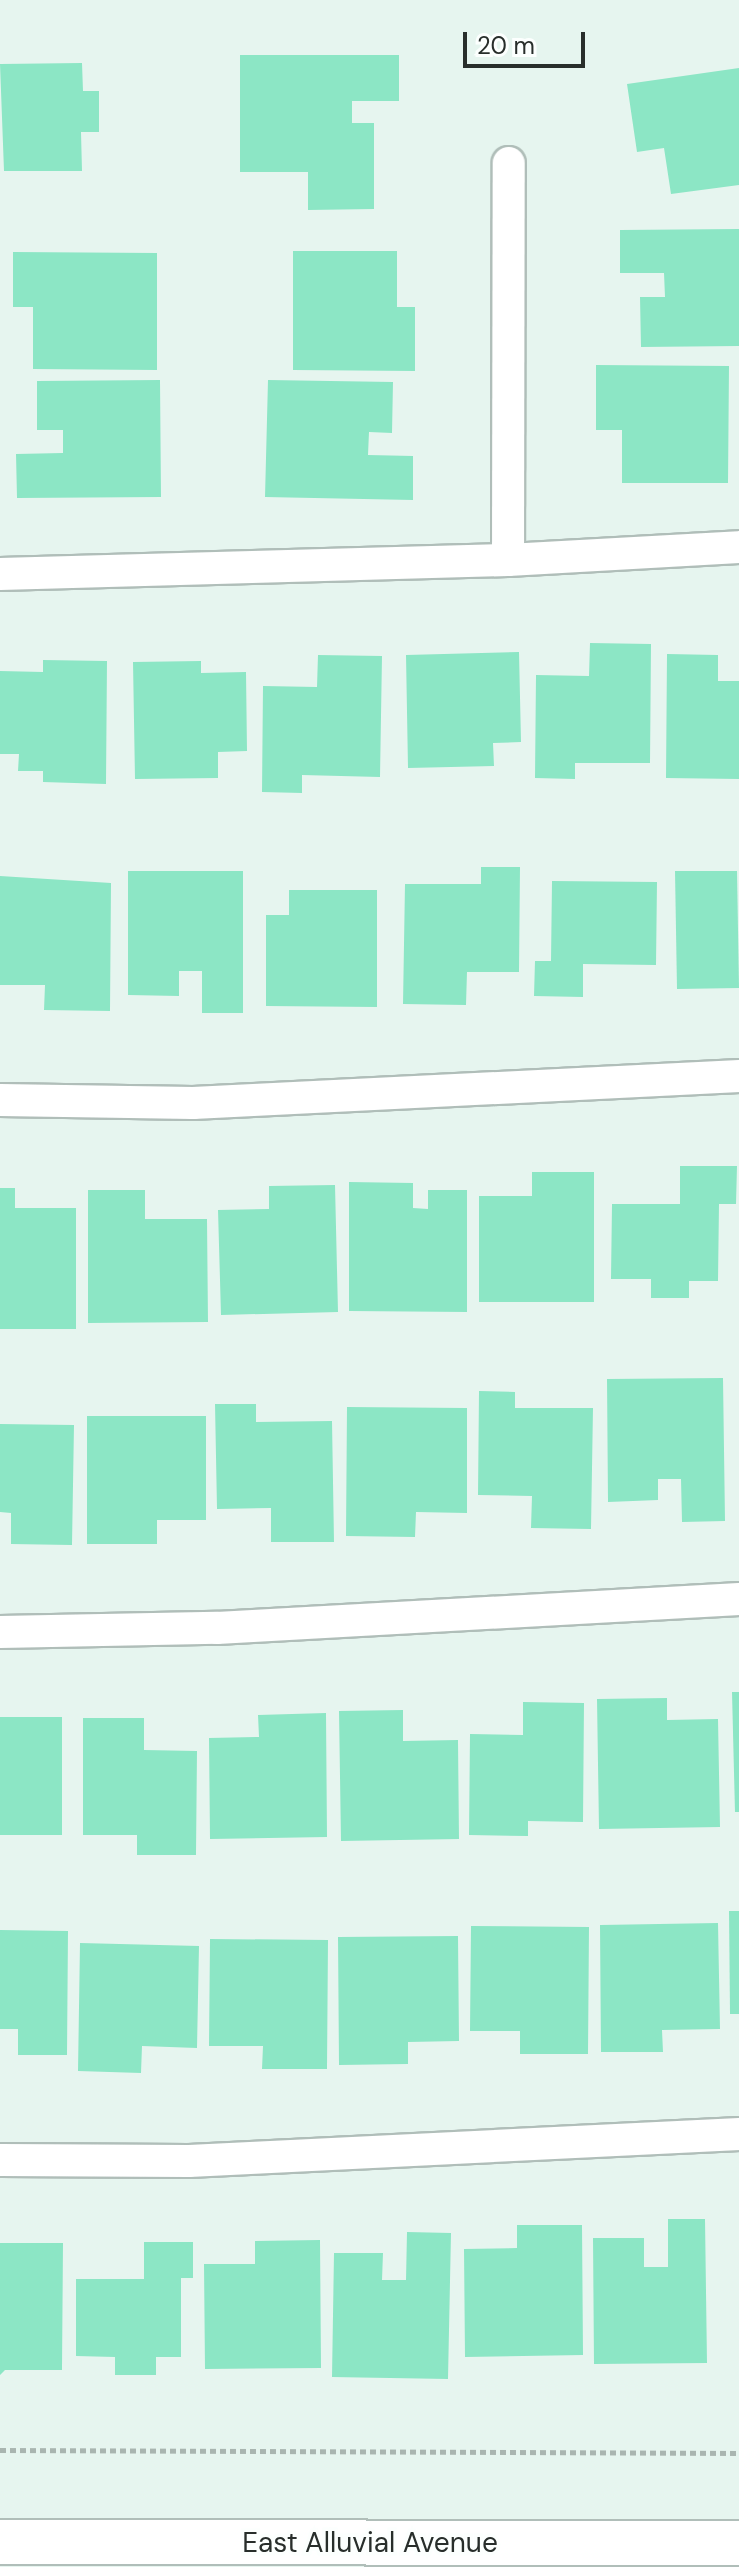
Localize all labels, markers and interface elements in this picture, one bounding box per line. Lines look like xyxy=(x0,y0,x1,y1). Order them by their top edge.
scale bar xyxy=(467,16,589,66)
text: 20 m xyxy=(477,30,535,61)
street label: East Alluvial Avenue xyxy=(242,2526,498,2560)

